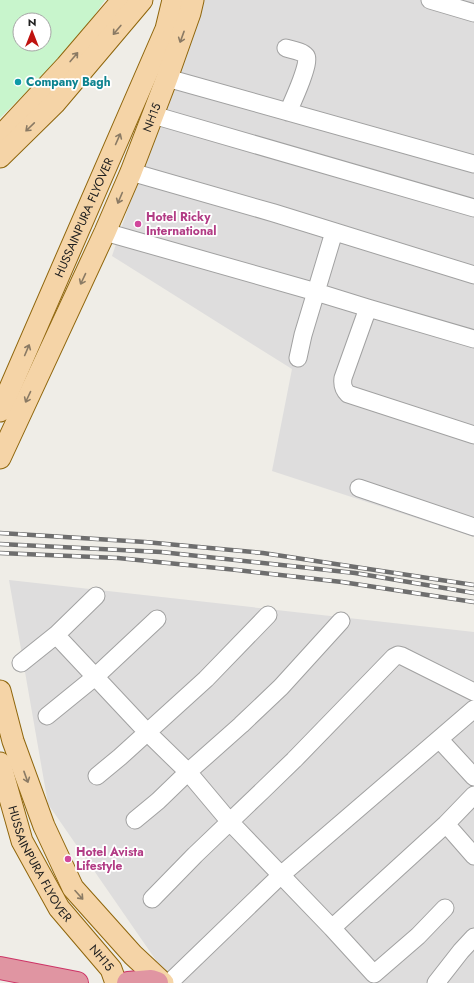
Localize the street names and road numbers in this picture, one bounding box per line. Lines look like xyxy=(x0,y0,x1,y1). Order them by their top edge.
street label: NH15 xyxy=(138,100,166,135)
street label: HUSSAINPURA FLYOVER xyxy=(50,155,118,280)
street label: HUSSAINPURA FLYOVER xyxy=(3,803,76,926)
street label: NH15 xyxy=(85,940,118,975)

